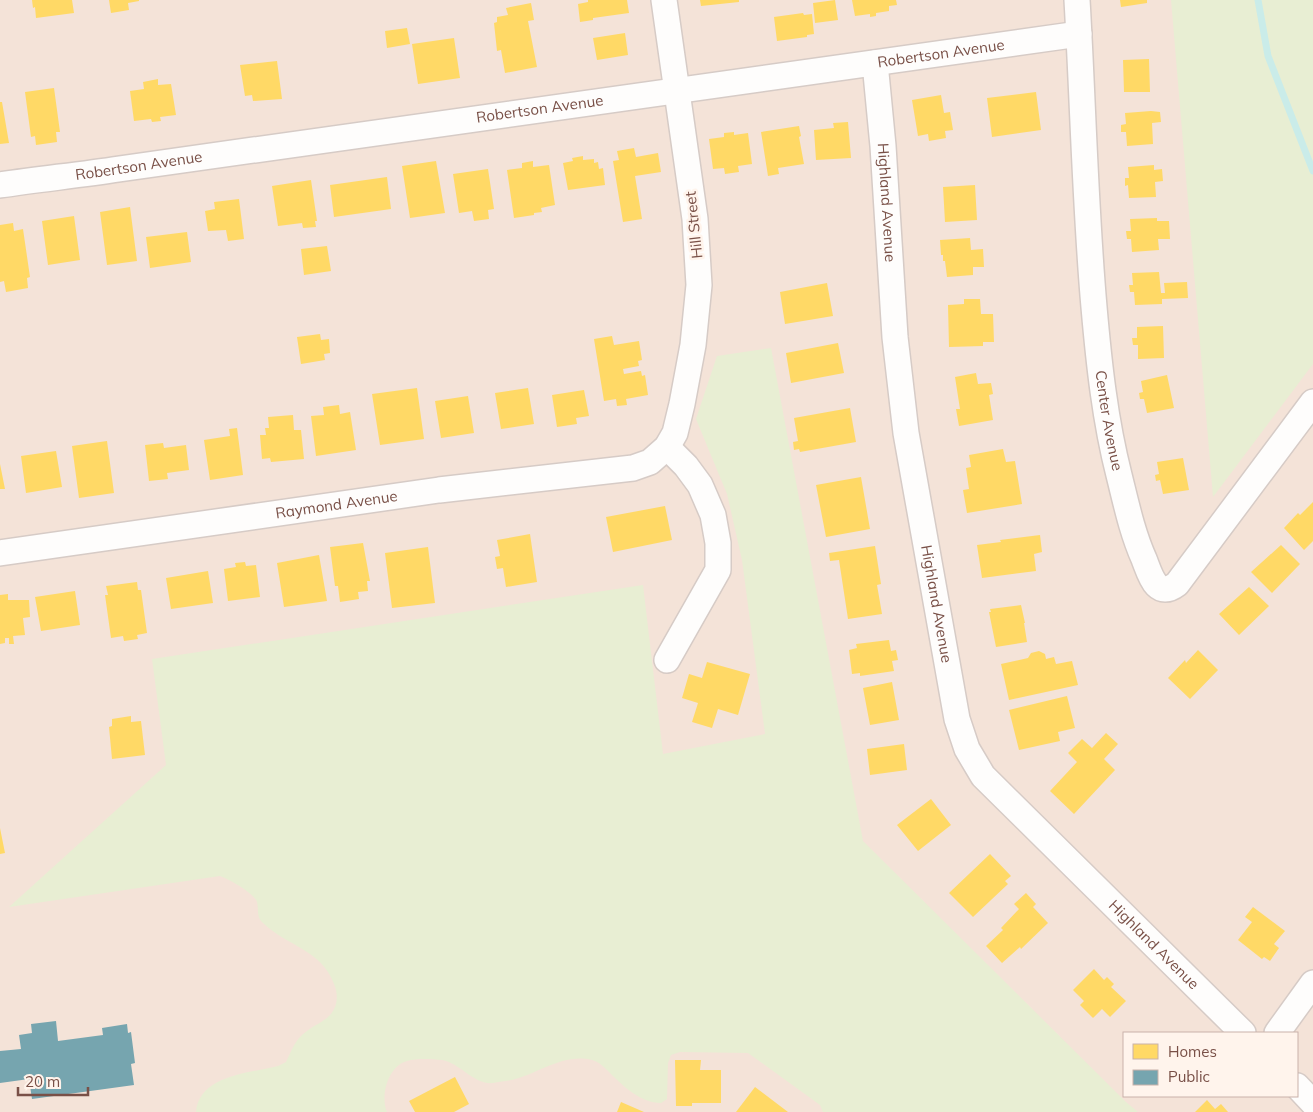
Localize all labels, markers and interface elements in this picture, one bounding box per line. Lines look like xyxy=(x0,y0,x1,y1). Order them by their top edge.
street label: Robertson Avenue xyxy=(876,35,1006,71)
street label: Robertson Avenue xyxy=(475,90,604,127)
street label: Highland Avenue xyxy=(874,142,900,263)
street label: Robertson Avenue xyxy=(74,147,203,184)
street label: Hill Street xyxy=(681,190,706,260)
street label: Center Avenue xyxy=(1091,369,1128,473)
street label: Raymond Avenue xyxy=(274,486,399,522)
street label: Highland Avenue xyxy=(917,543,957,664)
street label: Highland Avenue xyxy=(1105,896,1203,993)
legend xyxy=(1123,1032,1298,1097)
text: Homes xyxy=(1168,1042,1217,1061)
scale bar xyxy=(18,1064,88,1096)
text: Public xyxy=(1168,1067,1210,1086)
text: 20 m xyxy=(25,1072,60,1091)

